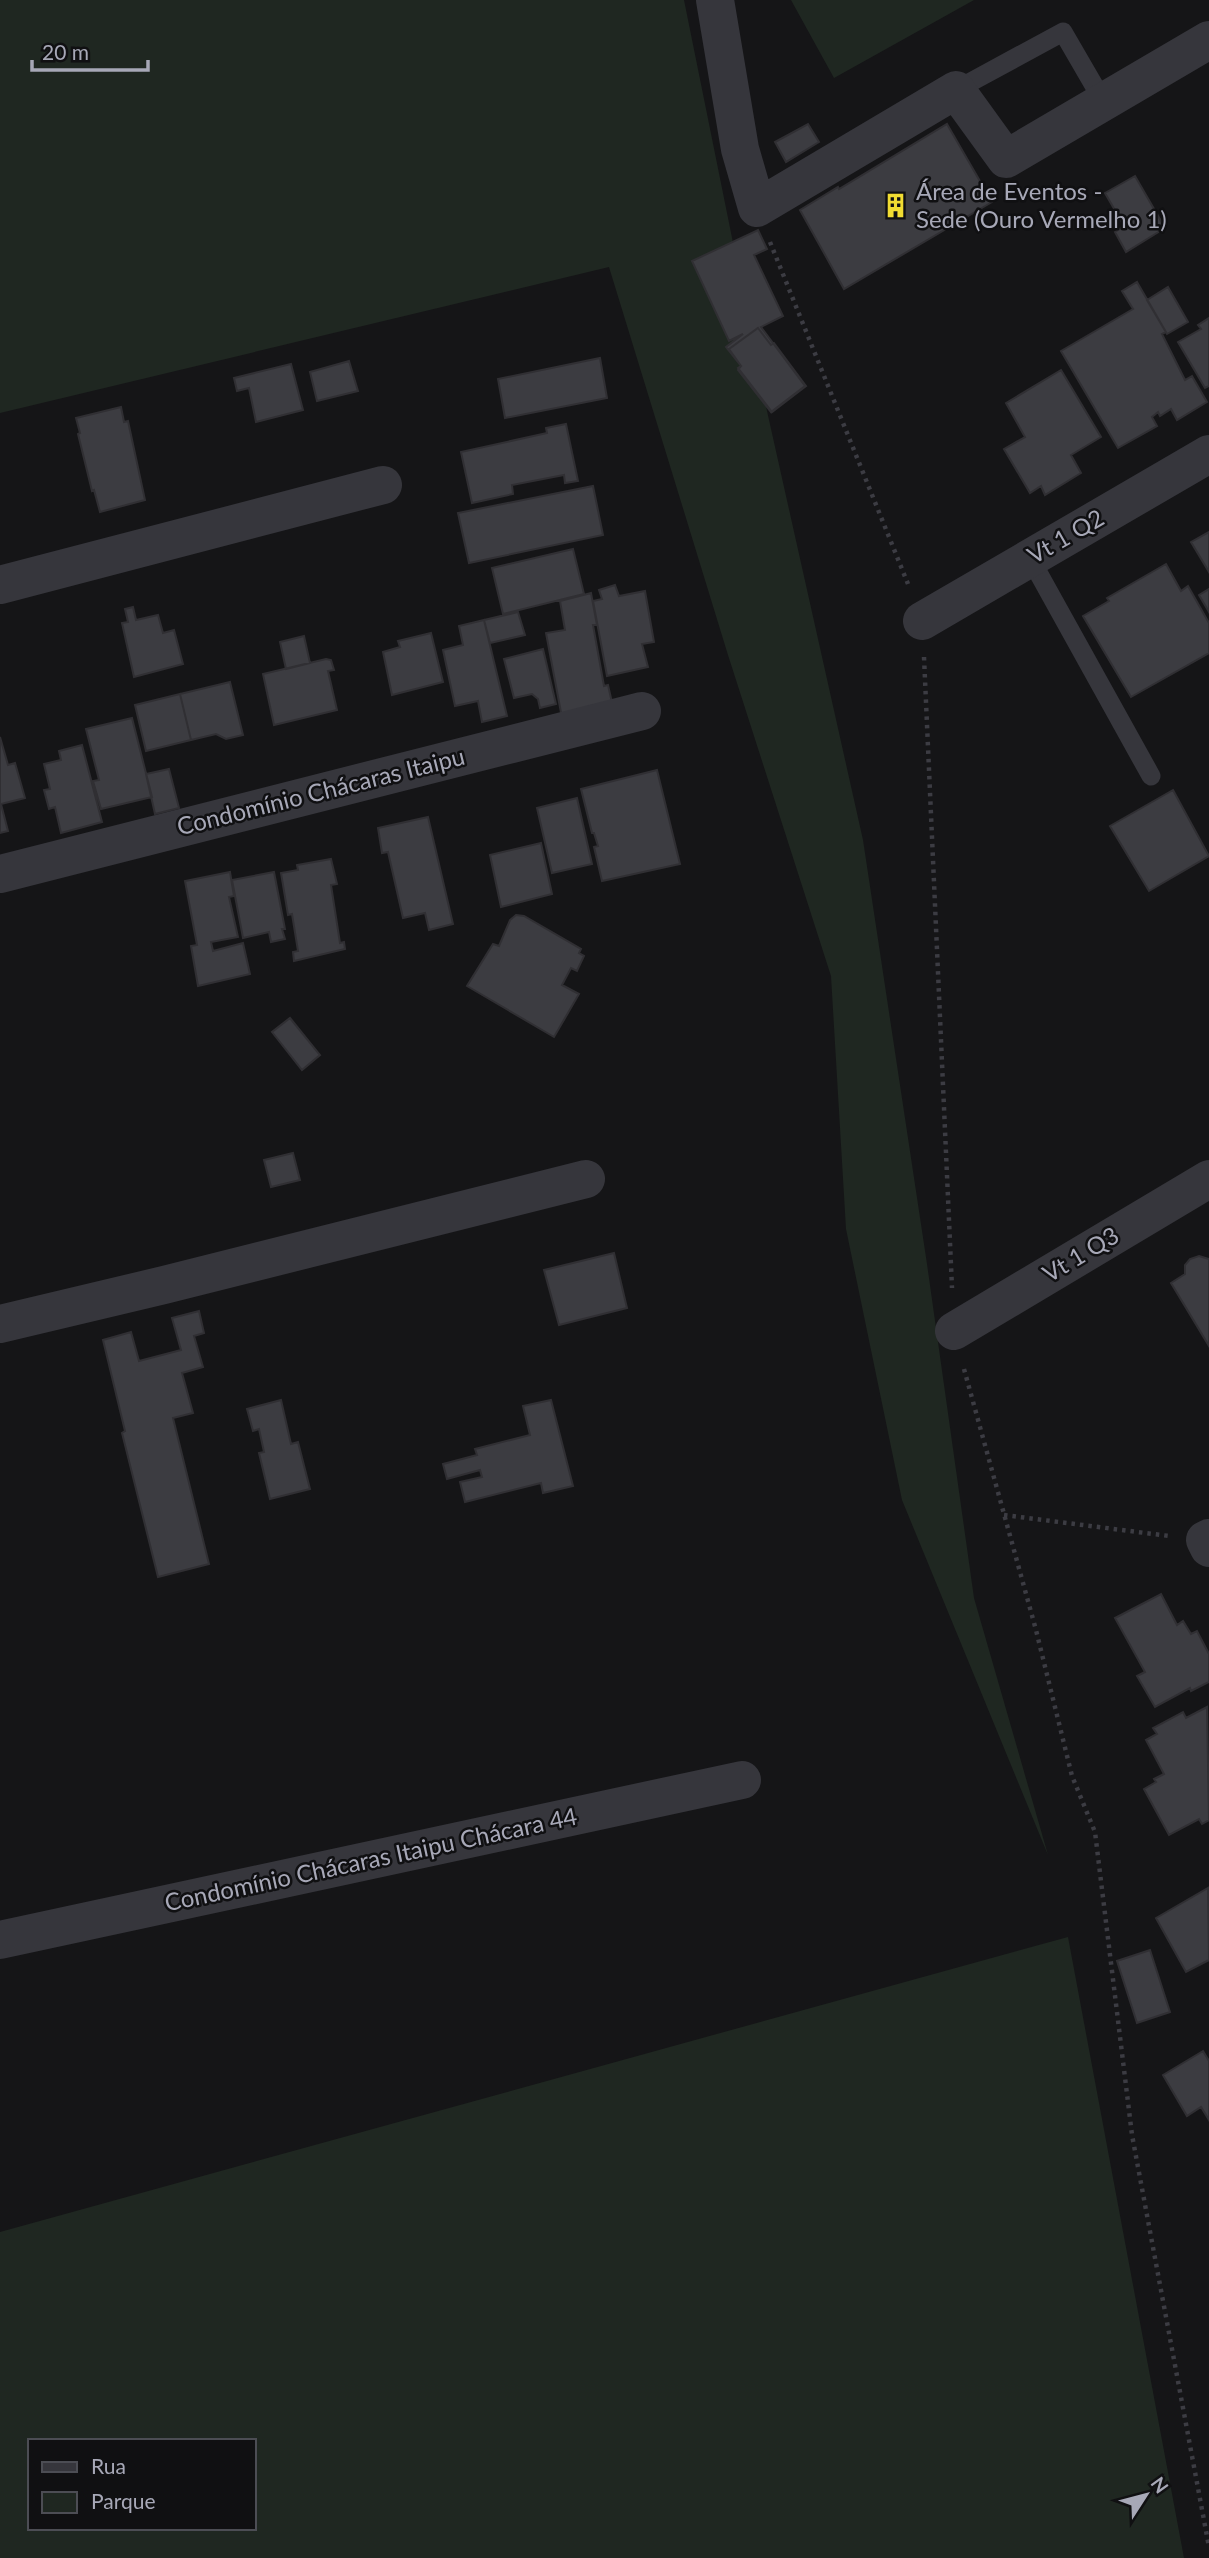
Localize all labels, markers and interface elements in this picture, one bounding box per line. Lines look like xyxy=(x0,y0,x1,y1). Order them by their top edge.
scale bar xyxy=(32,28,147,72)
text: 20 m xyxy=(42,39,89,64)
place label: Área de Eventos - Sede (Ouro Vermelho 1) xyxy=(916,176,1167,233)
building icon: Área de Eventos - Sede (Ouro Vermelho 1) xyxy=(882,192,910,220)
street label: Vt 1 Q2 xyxy=(1022,502,1109,569)
street label: Condomínio Chácaras Itaipu xyxy=(174,741,468,840)
street label: Vt 1 Q3 xyxy=(1037,1220,1123,1288)
street label: Condomínio Chácaras Itaipu Chácara 44 xyxy=(162,1801,580,1916)
legend xyxy=(28,2439,256,2530)
text: Rua xyxy=(91,2453,126,2478)
north arrow xyxy=(1111,2460,1181,2530)
text: N xyxy=(1147,2472,1174,2497)
text: Parque xyxy=(91,2488,156,2513)

